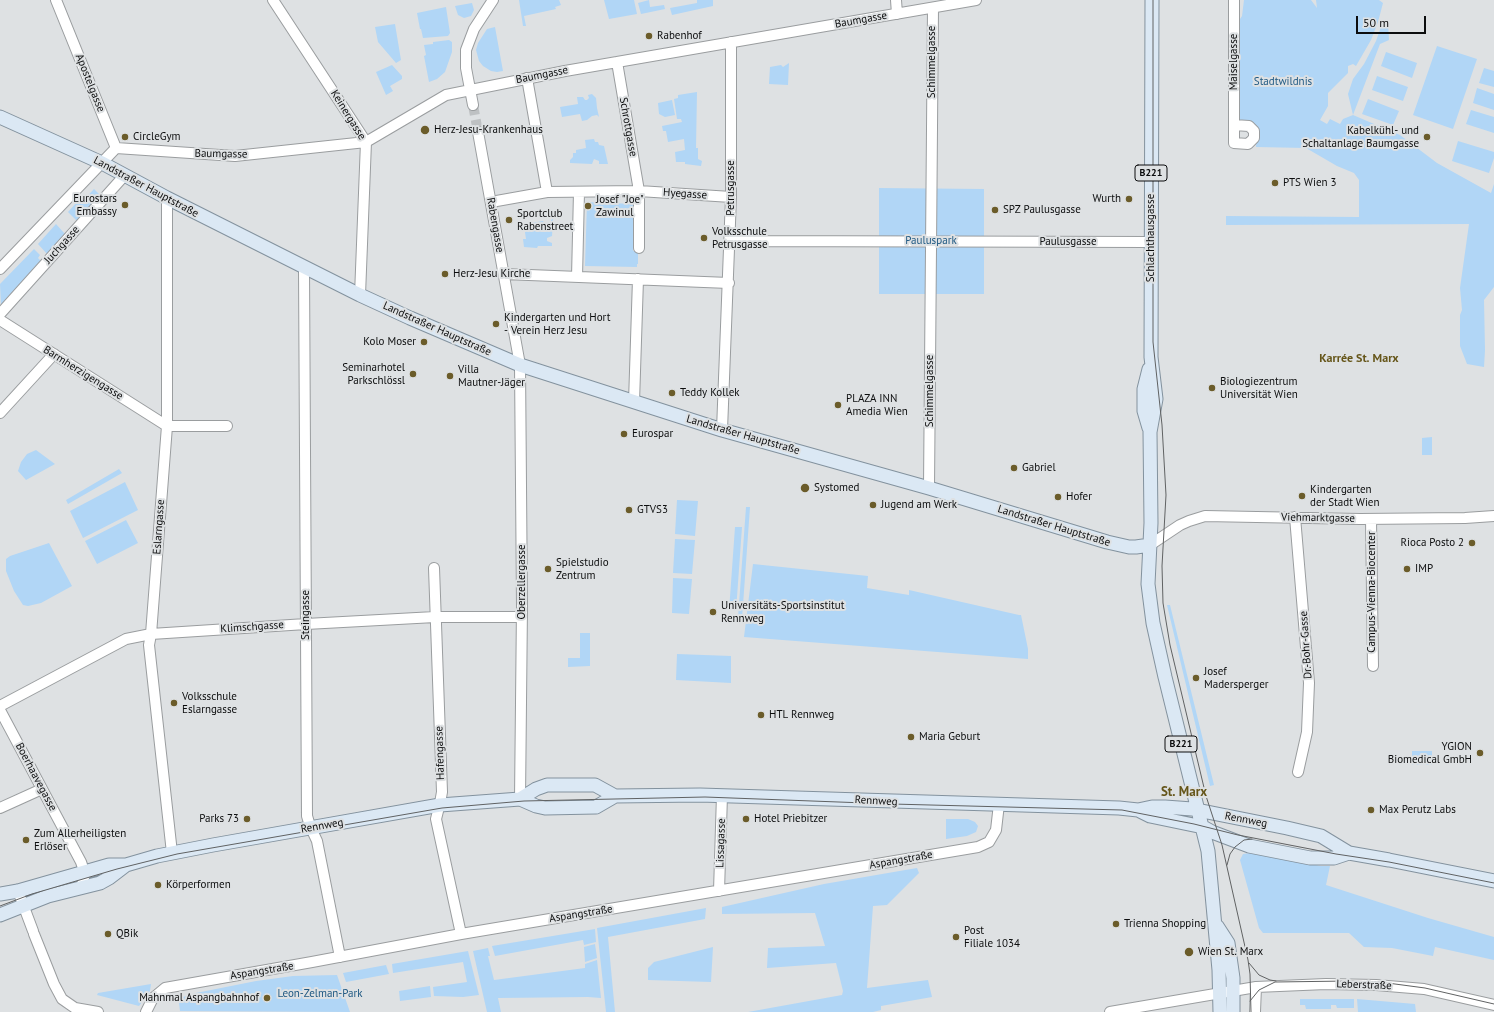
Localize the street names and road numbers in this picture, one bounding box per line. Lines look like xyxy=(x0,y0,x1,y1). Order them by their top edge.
street label: Baumgasse xyxy=(834,9,888,31)
street label: Schimmelgasse xyxy=(925,26,939,98)
street label: Maiselgasse xyxy=(1227,34,1241,90)
street label: Apostelgasse xyxy=(72,52,108,114)
street label: Baumgasse xyxy=(515,63,569,87)
street label: Keinergasse xyxy=(327,88,369,142)
street label: Schrottgasse xyxy=(616,96,640,158)
street label: Baumgasse xyxy=(194,147,248,161)
street label: Landstraßer Hauptstraße xyxy=(91,154,201,220)
street label: Petrusgasse xyxy=(724,160,738,216)
road number: B221 xyxy=(1135,165,1167,181)
street label: Hyegasse xyxy=(663,186,707,202)
street label: Schlachthausgasse xyxy=(1144,194,1158,282)
street label: Rabengasse xyxy=(484,196,506,254)
street label: Juchgasse xyxy=(42,223,82,267)
street label: Paulusgasse xyxy=(1039,235,1097,249)
street label: Landstraßer Hauptstraße xyxy=(381,299,493,359)
street label: Barmherzigengasse xyxy=(41,343,125,403)
street label: Schimmelgasse xyxy=(923,355,937,427)
street label: Landstraßer Hauptstraße xyxy=(685,412,801,458)
street label: Eslarngasse xyxy=(150,499,168,555)
street label: Landstraßer Hauptstraße xyxy=(996,503,1112,549)
street label: Viehmarktgasse xyxy=(1281,511,1355,525)
street label: Campus-Vienna-Biocenter xyxy=(1365,531,1379,653)
street label: Oberzellergasse xyxy=(515,544,529,620)
street label: Steingasse xyxy=(299,590,313,640)
street label: Dr.-Bohr-Gasse xyxy=(1297,610,1315,680)
street label: Klimschgasse xyxy=(220,618,284,636)
street label: Hafengasse xyxy=(432,726,448,780)
road number: B221 xyxy=(1165,736,1197,752)
street label: Boerhaavegasse xyxy=(12,741,60,813)
street label: Rennweg xyxy=(854,793,898,809)
street label: Rennweg xyxy=(1224,809,1268,831)
street label: Rennweg xyxy=(300,816,344,836)
street label: Lissagasse xyxy=(714,818,728,868)
street label: Aspangstraße xyxy=(868,848,934,872)
street label: Aspangstraße xyxy=(548,902,614,926)
street label: Aspangstraße xyxy=(229,959,295,983)
street label: Leberstraße xyxy=(1336,977,1392,993)

